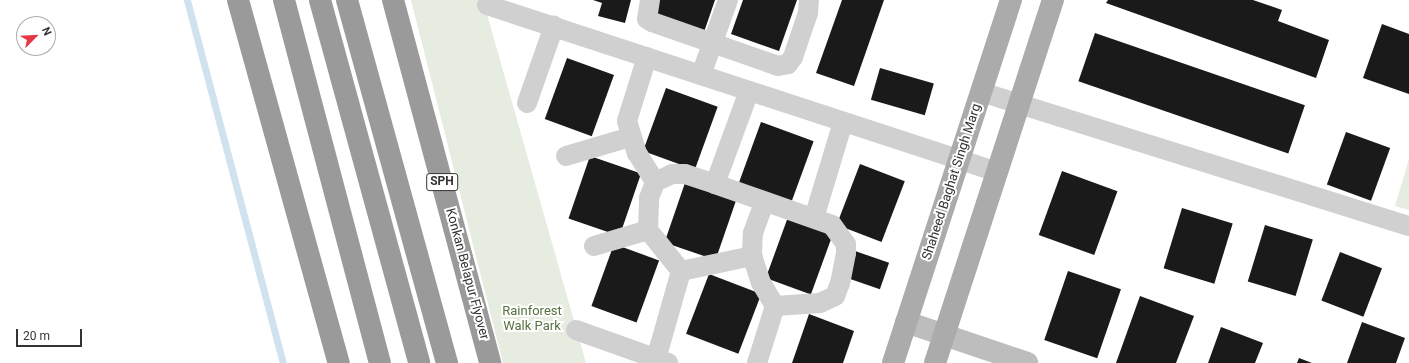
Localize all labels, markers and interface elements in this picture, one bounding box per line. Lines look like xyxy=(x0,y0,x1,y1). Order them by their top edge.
north arrow xyxy=(16,16,56,56)
text: N xyxy=(39,25,54,38)
street label: Shaheed Baghat Singh Marg xyxy=(919,102,985,262)
road number: SPH xyxy=(426,172,458,192)
street label: Konkan Belapur Flyover xyxy=(442,207,492,341)
park label: Rainforest Walk Park xyxy=(502,304,562,335)
scale bar xyxy=(18,321,84,347)
text: 20 m xyxy=(23,329,50,343)

